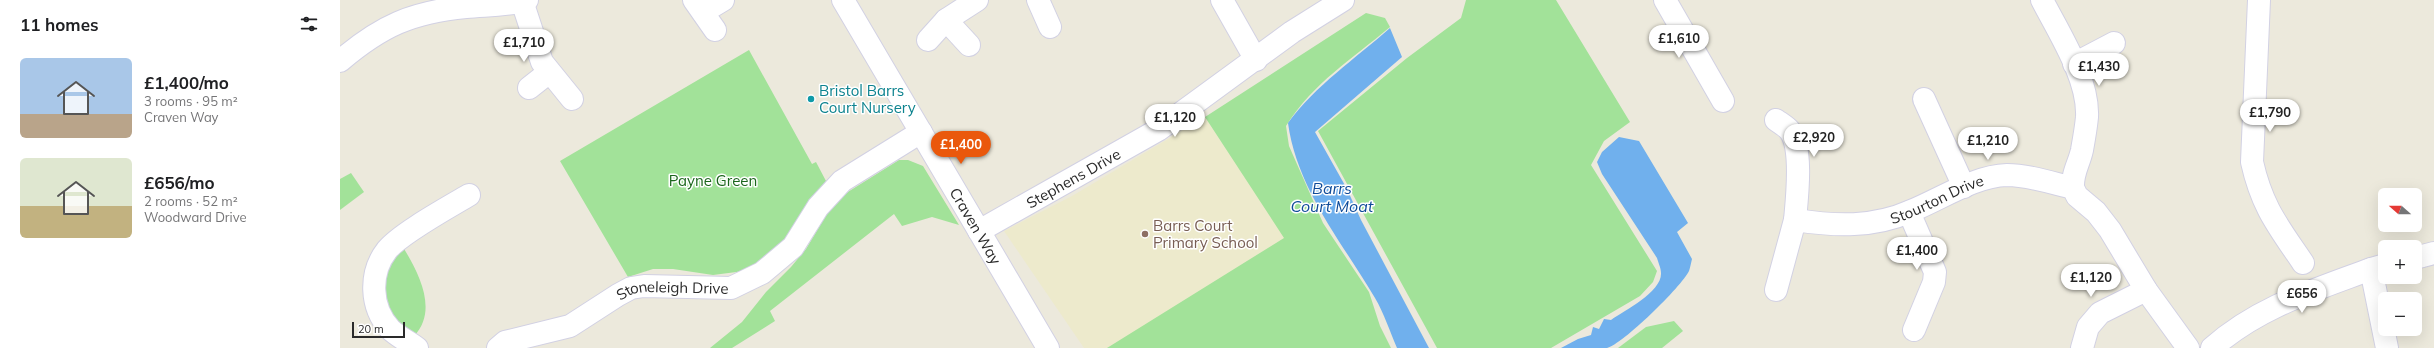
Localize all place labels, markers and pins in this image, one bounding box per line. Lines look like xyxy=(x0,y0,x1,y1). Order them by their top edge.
pin: £1,610 xyxy=(1646,25,1712,59)
pin: £1,710 xyxy=(491,29,557,63)
pin: £1,430 xyxy=(2066,53,2132,87)
place label: Bristol Barrs Court Nursery xyxy=(819,81,916,117)
marker: Bristol Barrs Court Nursery xyxy=(806,94,816,104)
pin: £1,790 xyxy=(2237,99,2303,133)
pin: £1,120 xyxy=(1142,104,1208,138)
pin: £2,920 xyxy=(1781,124,1847,158)
pin: £1,210 xyxy=(1955,127,2021,161)
pin: £1,400 xyxy=(928,131,994,165)
place label: Barrs Court Primary School xyxy=(1153,216,1258,252)
marker: Barrs Court Primary School xyxy=(1140,229,1150,239)
pin: £1,400 xyxy=(1884,237,1950,271)
pin: £1,120 xyxy=(2058,264,2124,298)
pin: £656 xyxy=(2278,280,2326,314)

